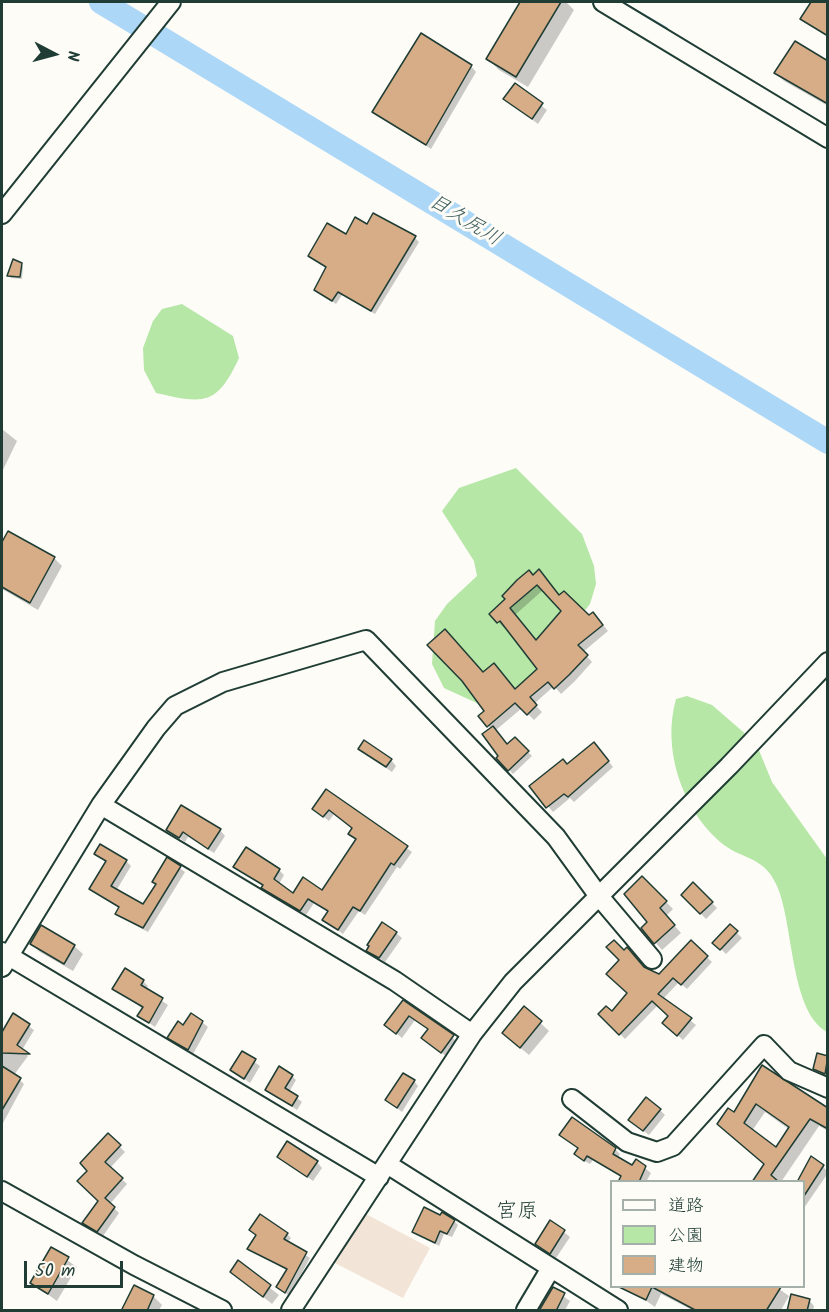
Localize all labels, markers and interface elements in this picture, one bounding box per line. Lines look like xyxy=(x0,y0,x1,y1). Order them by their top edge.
north arrow xyxy=(24,24,84,84)
text: N xyxy=(59,50,85,62)
water label: 目久尻川 xyxy=(424,191,504,253)
legend xyxy=(610,1180,805,1288)
text: 道路 xyxy=(668,1192,704,1221)
district label: 宮原 xyxy=(496,1200,538,1226)
text: 公園 xyxy=(668,1222,704,1251)
scale bar xyxy=(27,1249,126,1287)
text: 建物 xyxy=(668,1252,704,1281)
text: 50 m xyxy=(35,1257,75,1286)

